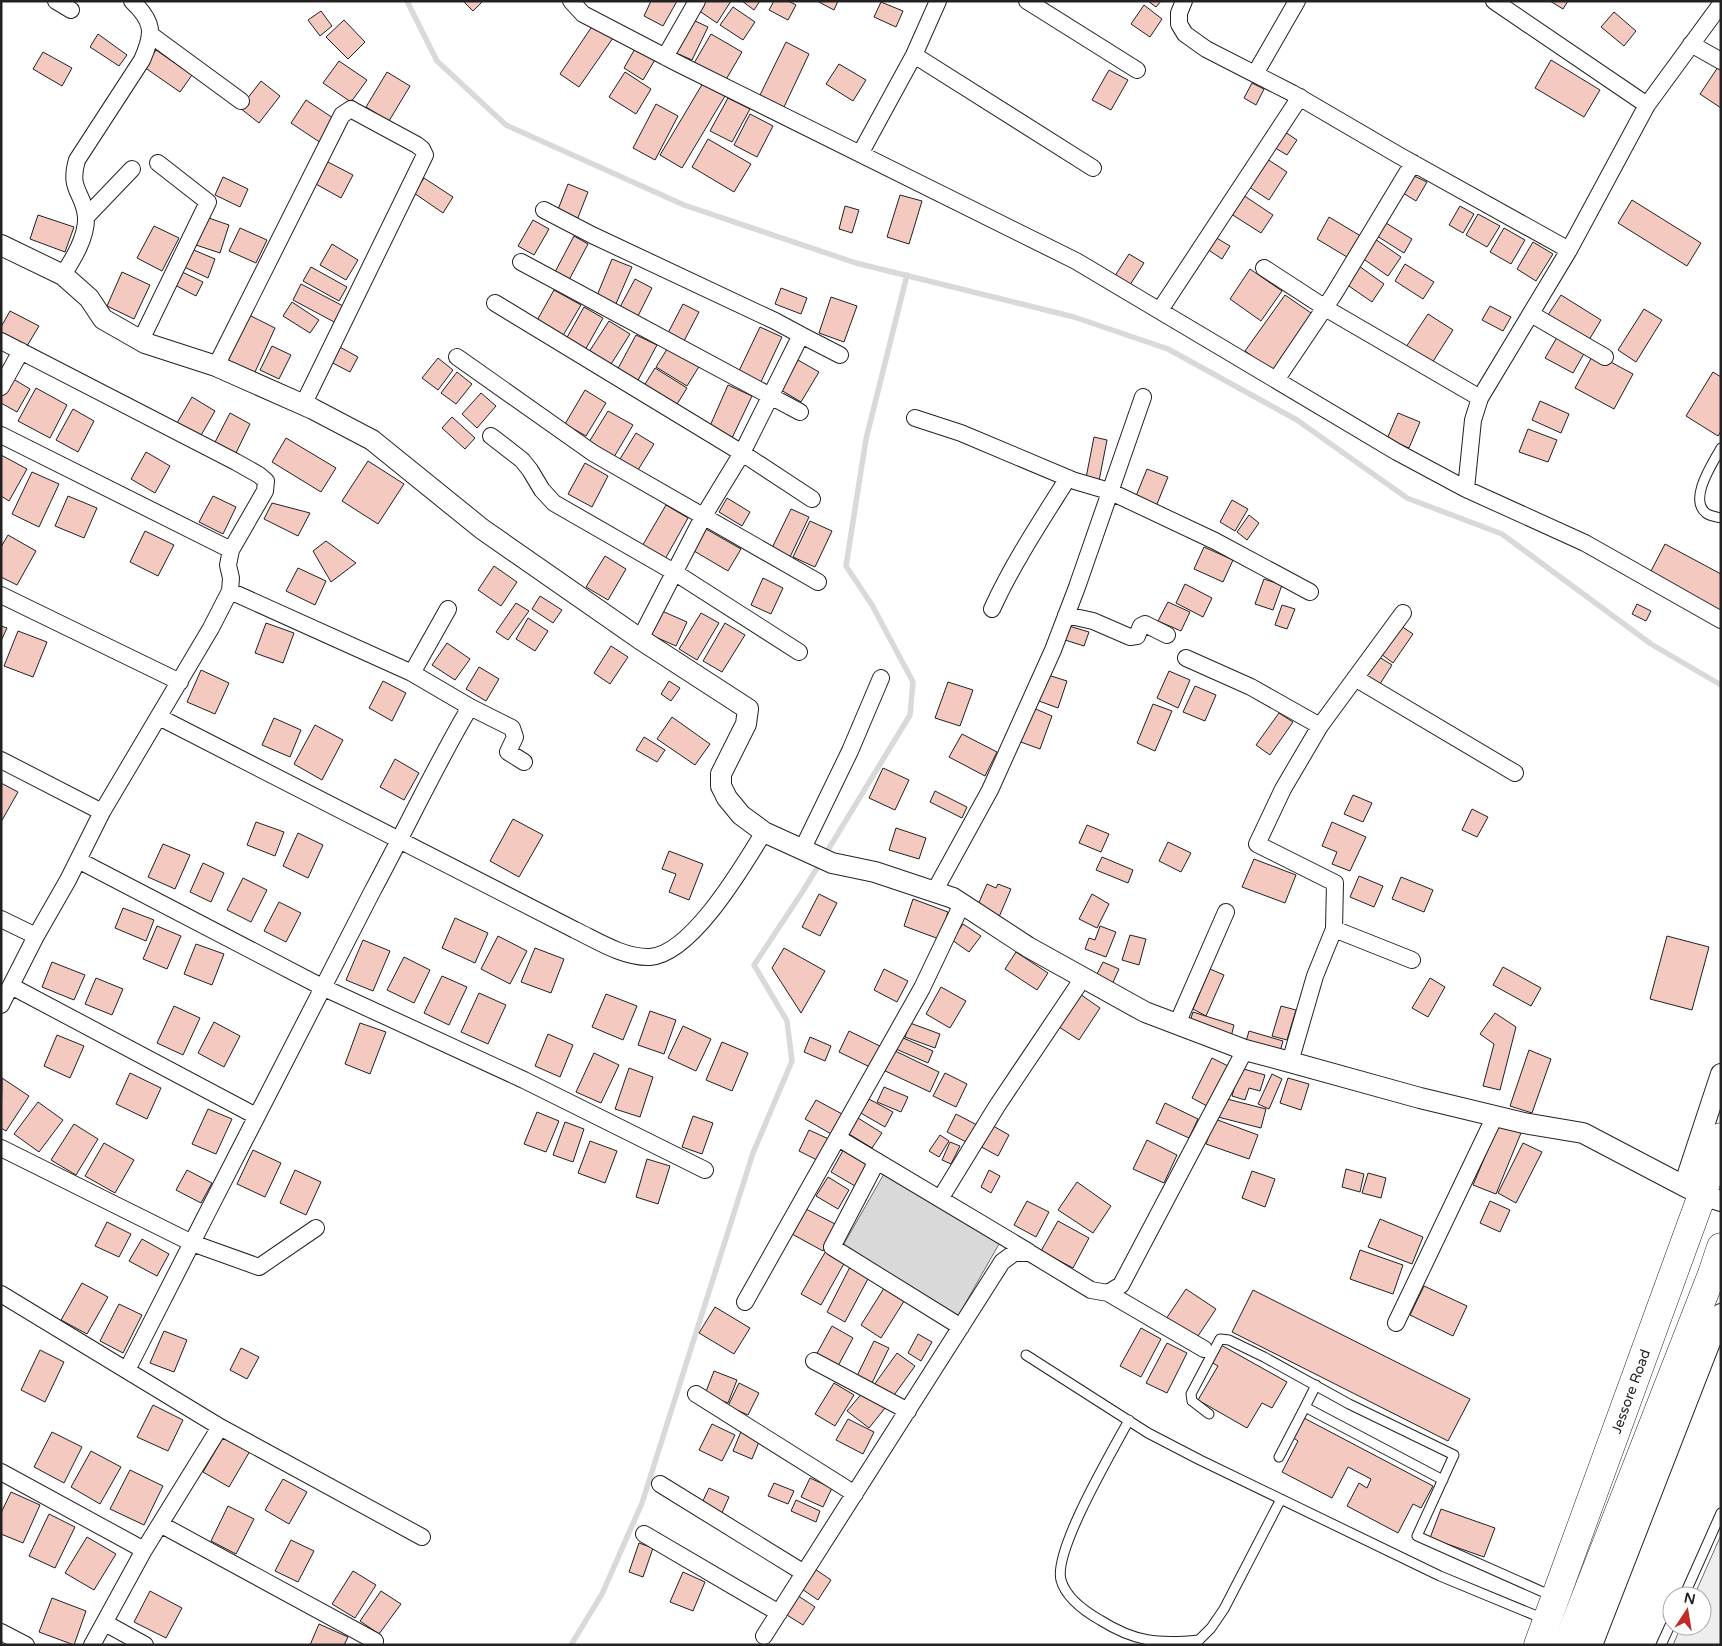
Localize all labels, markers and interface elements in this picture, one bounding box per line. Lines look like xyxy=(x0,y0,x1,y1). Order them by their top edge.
street label: Jessore Road xyxy=(1608,1347,1654,1436)
north arrow xyxy=(1662,1586,1712,1636)
text: N xyxy=(1682,1589,1697,1608)

